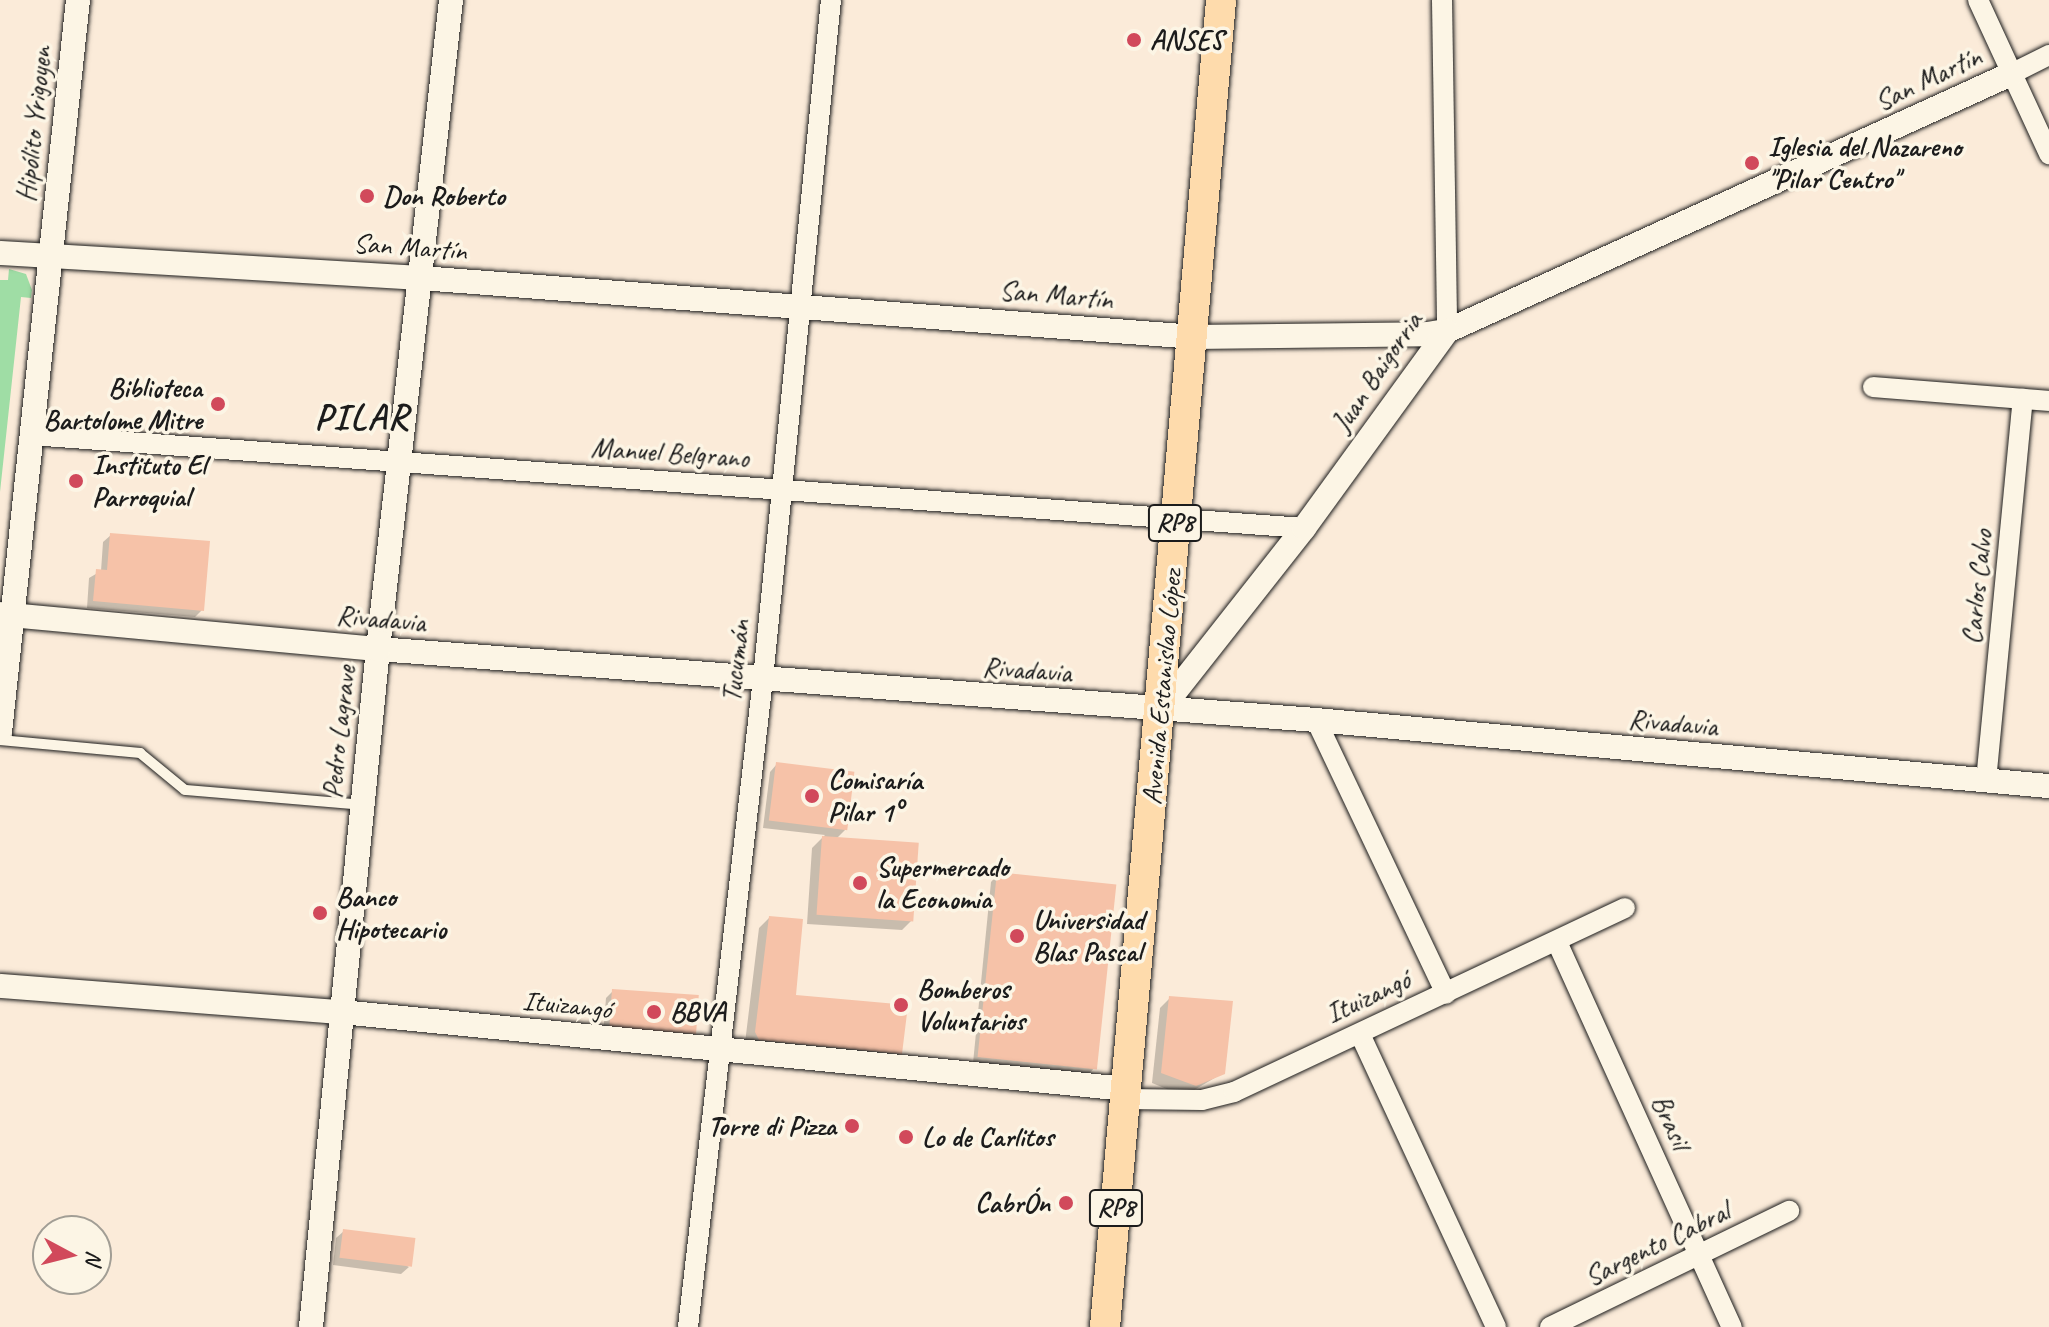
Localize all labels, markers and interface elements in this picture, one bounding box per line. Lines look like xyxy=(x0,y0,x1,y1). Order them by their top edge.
place label: ANSES xyxy=(1150,23,1223,57)
marker: ANSES xyxy=(1125,31,1143,49)
street label: San Martín xyxy=(1869,40,1987,118)
street label: Hipólito Yrigoyen xyxy=(9,44,59,204)
place label: Iglesia del Nazareno "Pilar Centro" xyxy=(1768,130,1962,196)
marker: Iglesia del Nazareno "Pilar Centro" xyxy=(1743,154,1761,172)
place label: Don Roberto xyxy=(383,179,506,213)
marker: Don Roberto xyxy=(358,187,376,205)
street label: San Martín xyxy=(352,226,468,268)
street label: San Martín xyxy=(997,273,1115,317)
street label: Juan Baigorria xyxy=(1325,306,1429,438)
place label: Biblioteca Bartolome Mitre xyxy=(43,371,202,437)
marker: Biblioteca Bartolome Mitre xyxy=(209,395,227,413)
district label: PILAR xyxy=(316,396,408,440)
street label: Manuel Belgrano xyxy=(590,431,750,475)
place label: Instituto El Parroquial xyxy=(92,448,206,514)
marker: Instituto El Parroquial xyxy=(67,472,85,490)
road number: RP8 xyxy=(1147,501,1203,545)
street label: Carlos Calvo xyxy=(1954,528,2000,646)
street label: Avenida Estanislao López xyxy=(1135,568,1189,806)
street label: Rivadavia xyxy=(335,598,427,640)
street label: Tucumán xyxy=(715,618,757,704)
street label: Rivadavia xyxy=(981,650,1073,690)
street label: Pedro Lagrave xyxy=(315,664,363,800)
street label: Rivadavia xyxy=(1627,702,1719,744)
place label: Comisaría Pilar 1° xyxy=(828,763,922,829)
marker: Comisaría Pilar 1° xyxy=(803,787,821,805)
place label: Supermercado la Economia xyxy=(876,850,1009,916)
marker: Supermercado la Economia xyxy=(851,874,869,892)
place label: Banco Hipotecario xyxy=(336,880,446,946)
place label: Universidad Blas Pascal xyxy=(1033,903,1144,969)
marker: Banco Hipotecario xyxy=(311,904,329,922)
marker: Universidad Blas Pascal xyxy=(1008,927,1026,945)
street label: Ituizangó xyxy=(1321,963,1415,1031)
place label: Bomberos Voluntarios xyxy=(917,972,1025,1038)
street label: Ituizangó xyxy=(521,984,613,1026)
place label: BBVA xyxy=(670,995,726,1029)
marker: Bomberos Voluntarios xyxy=(892,996,910,1014)
marker: BBVA xyxy=(645,1003,663,1021)
street label: Brasil xyxy=(1644,1089,1698,1155)
place label: Torre di Pizza xyxy=(708,1109,836,1143)
marker: Torre di Pizza xyxy=(843,1117,861,1135)
place label: Lo de Carlitos xyxy=(922,1120,1054,1154)
marker: Lo de Carlitos xyxy=(897,1128,915,1146)
place label: CabrÓn xyxy=(975,1186,1050,1220)
road number: RP8 xyxy=(1088,1186,1144,1230)
marker: CabrÓn xyxy=(1057,1194,1075,1212)
street label: Sargento Cabral xyxy=(1579,1195,1735,1293)
north arrow xyxy=(32,1215,112,1295)
text: N xyxy=(79,1249,109,1266)

